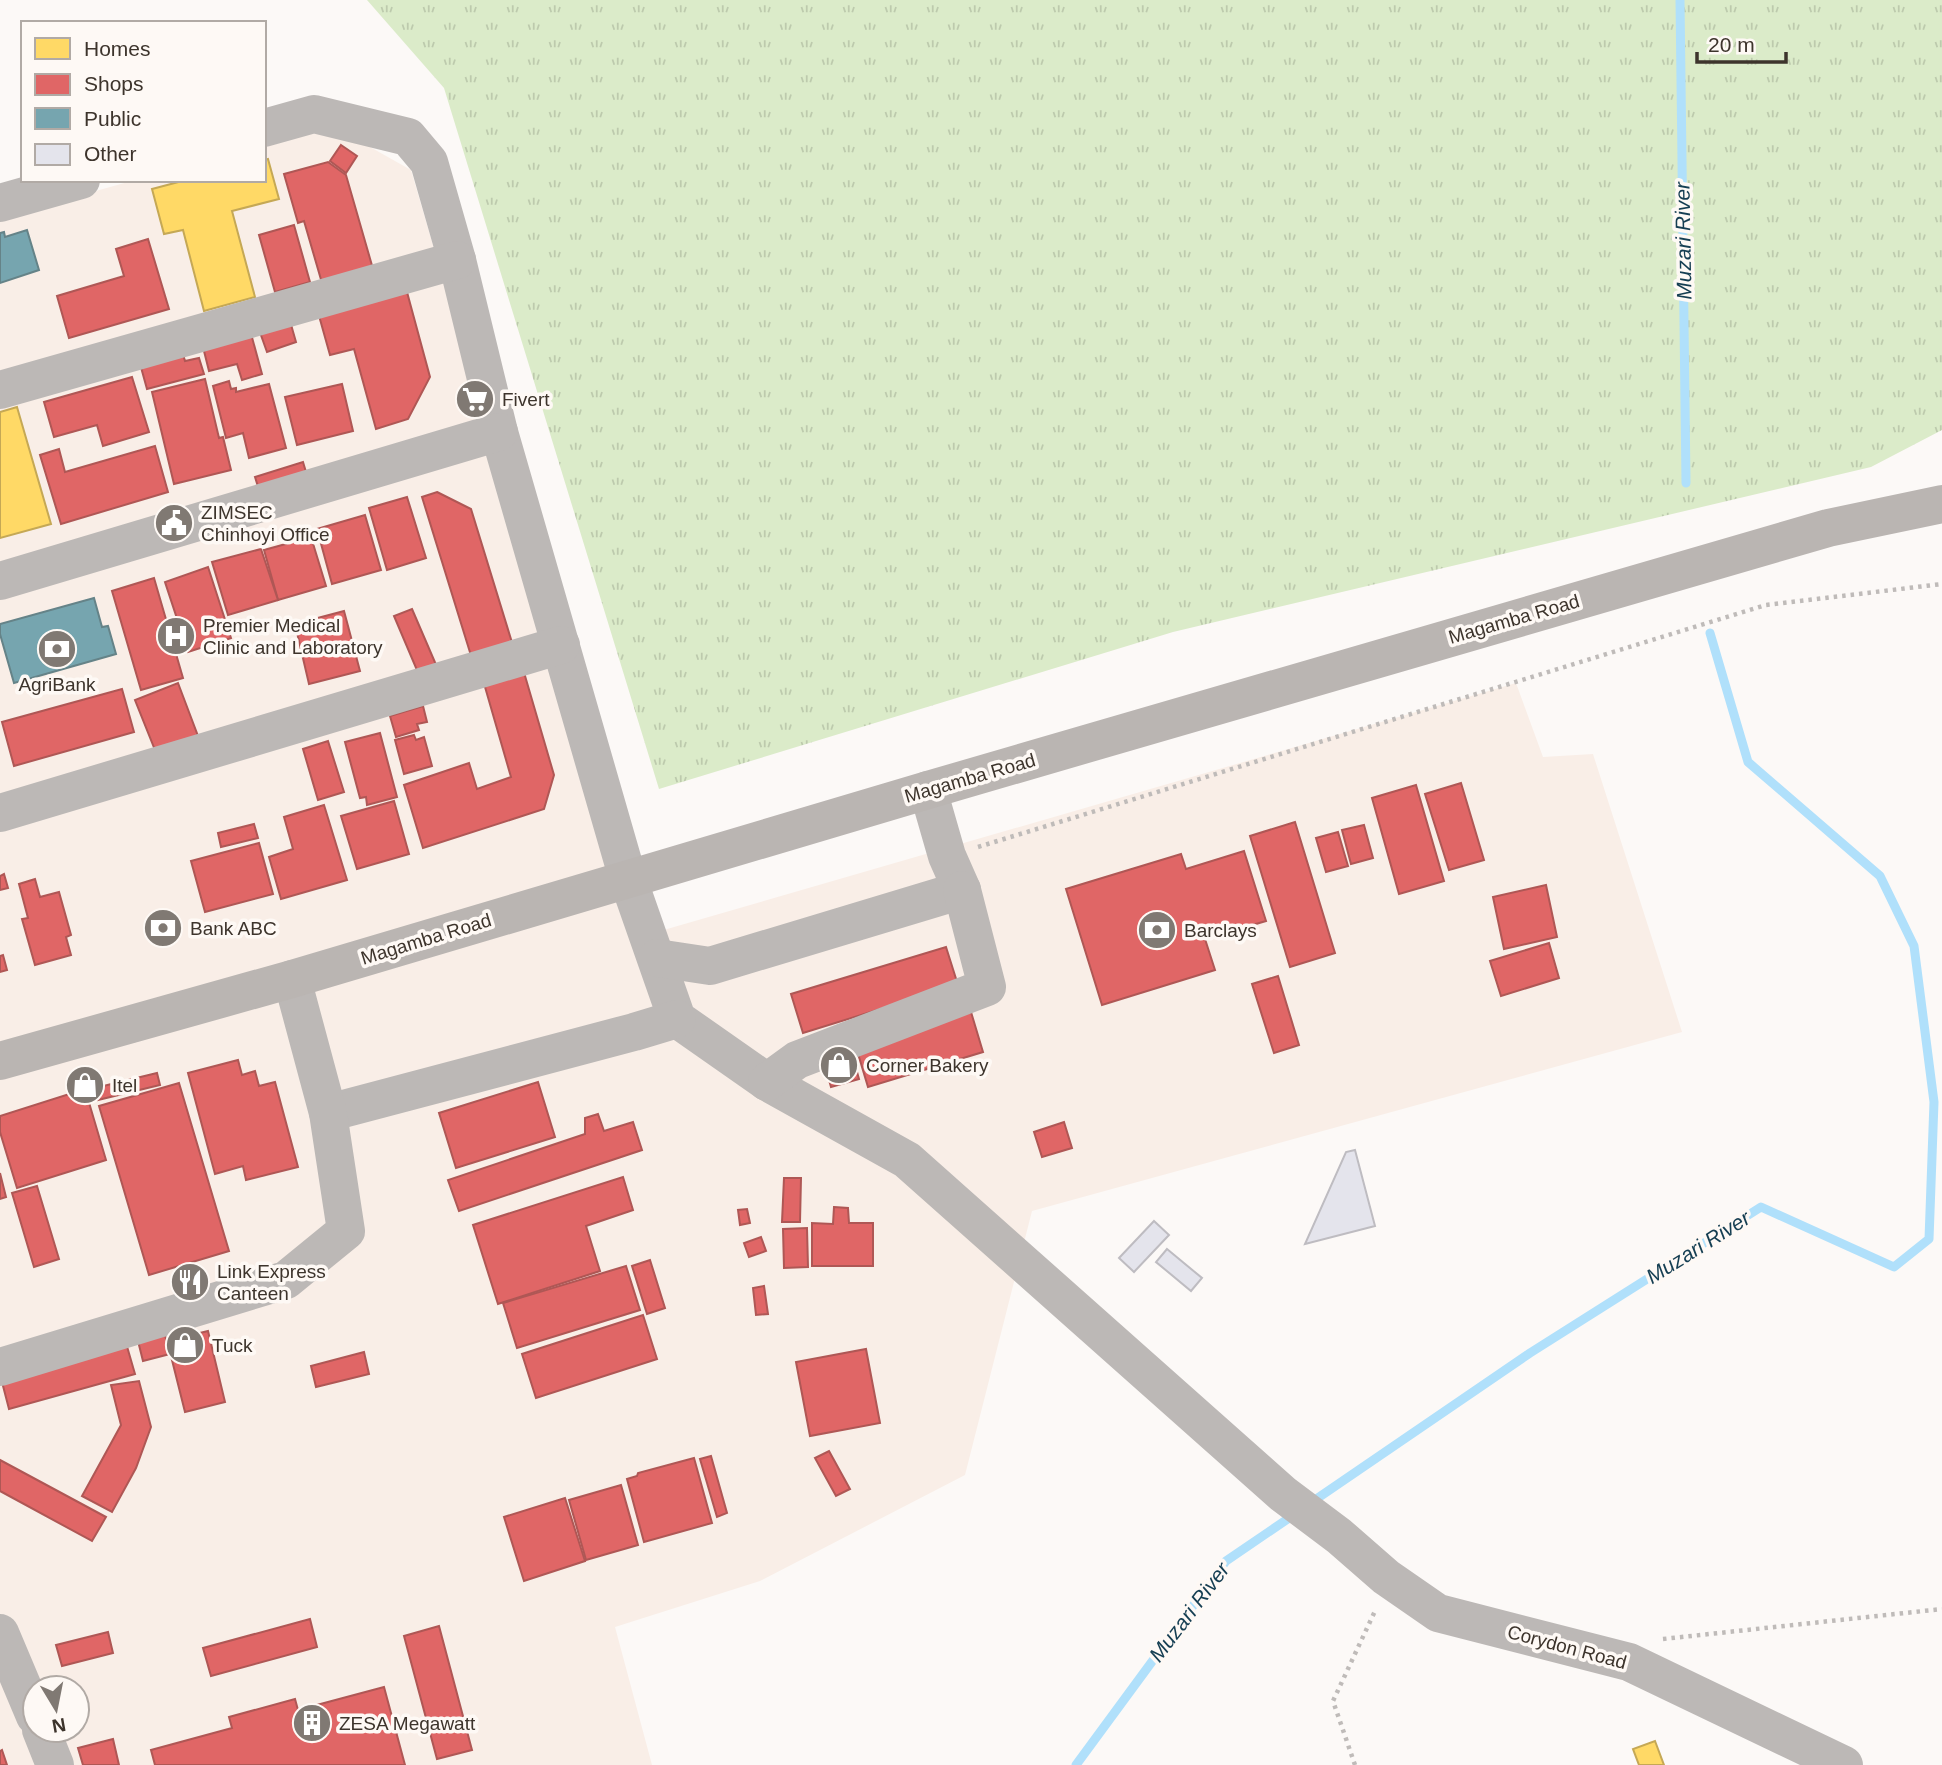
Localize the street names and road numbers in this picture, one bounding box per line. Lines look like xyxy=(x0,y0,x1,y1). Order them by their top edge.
street label: Magamba Road xyxy=(1446,590,1582,648)
street label: Magamba Road xyxy=(902,749,1038,807)
street label: Magamba Road xyxy=(358,909,494,969)
street label: Corydon Road xyxy=(1505,1621,1629,1673)

